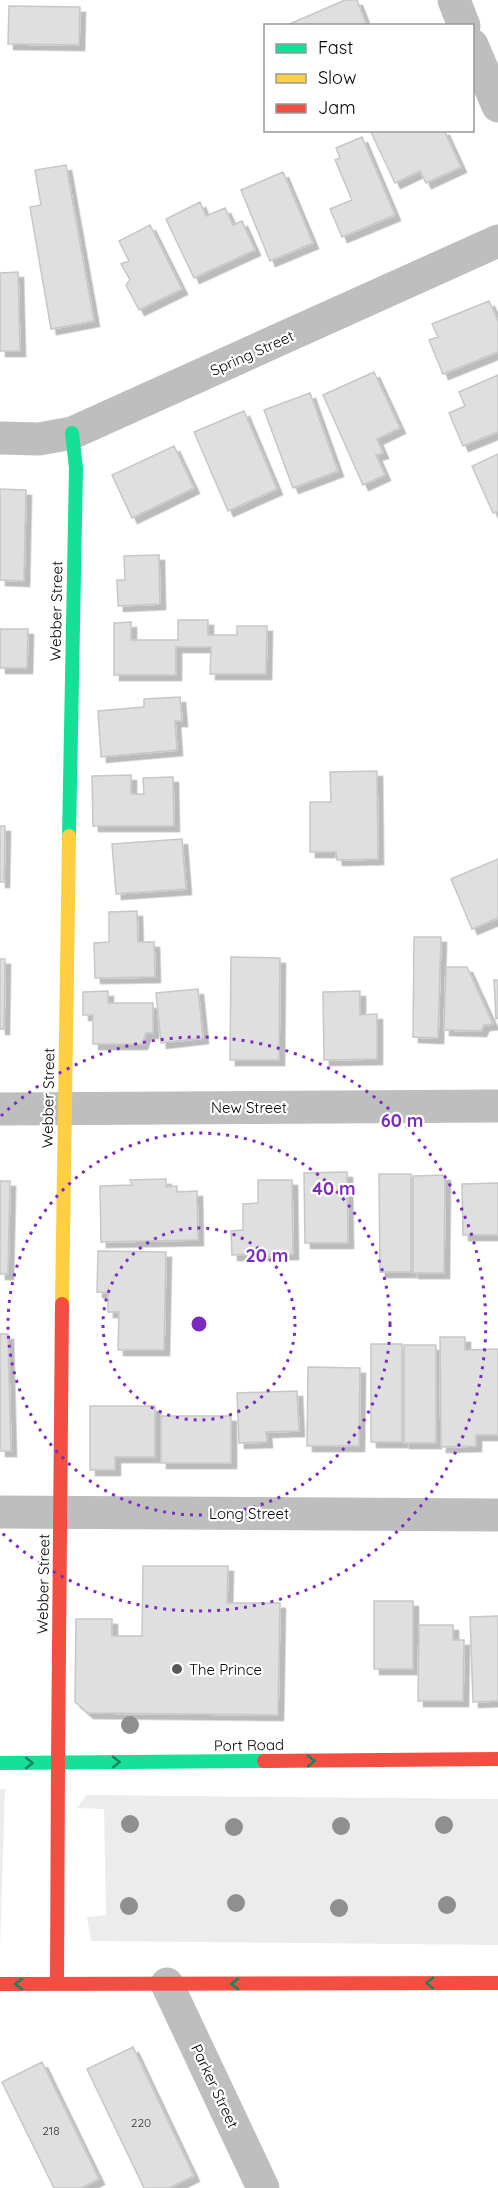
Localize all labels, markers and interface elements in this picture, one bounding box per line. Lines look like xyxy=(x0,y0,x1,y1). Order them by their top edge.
legend xyxy=(264,24,474,132)
text: Fast xyxy=(318,36,353,59)
text: Slow xyxy=(318,66,356,89)
text: Jam xyxy=(318,96,356,119)
street label: Spring Street xyxy=(207,326,297,380)
street label: Webber Street xyxy=(46,561,66,661)
street label: Webber Street xyxy=(38,1048,58,1148)
street label: New Street xyxy=(211,1098,287,1117)
text: 60 m xyxy=(381,1109,423,1132)
text: 40 m xyxy=(312,1177,356,1200)
text: 20 m xyxy=(246,1244,288,1267)
centre of rings xyxy=(189,1314,209,1334)
street label: Long Street xyxy=(209,1504,289,1523)
street label: Webber Street xyxy=(33,1534,53,1634)
place label: The Prince xyxy=(189,1660,262,1679)
marker: The Prince xyxy=(170,1662,184,1676)
street label: Port Road xyxy=(214,1735,284,1755)
one-way arrow xyxy=(307,1754,316,1767)
one-way arrow xyxy=(112,1756,121,1768)
one-way arrow xyxy=(24,1757,33,1769)
one-way arrow xyxy=(425,1977,434,1989)
one-way arrow xyxy=(14,1978,23,1990)
one-way arrow xyxy=(230,1978,239,1990)
street label: Parker Street xyxy=(187,2041,243,2131)
house number: 220 xyxy=(131,2115,151,2130)
house number: 218 xyxy=(42,2123,60,2138)

